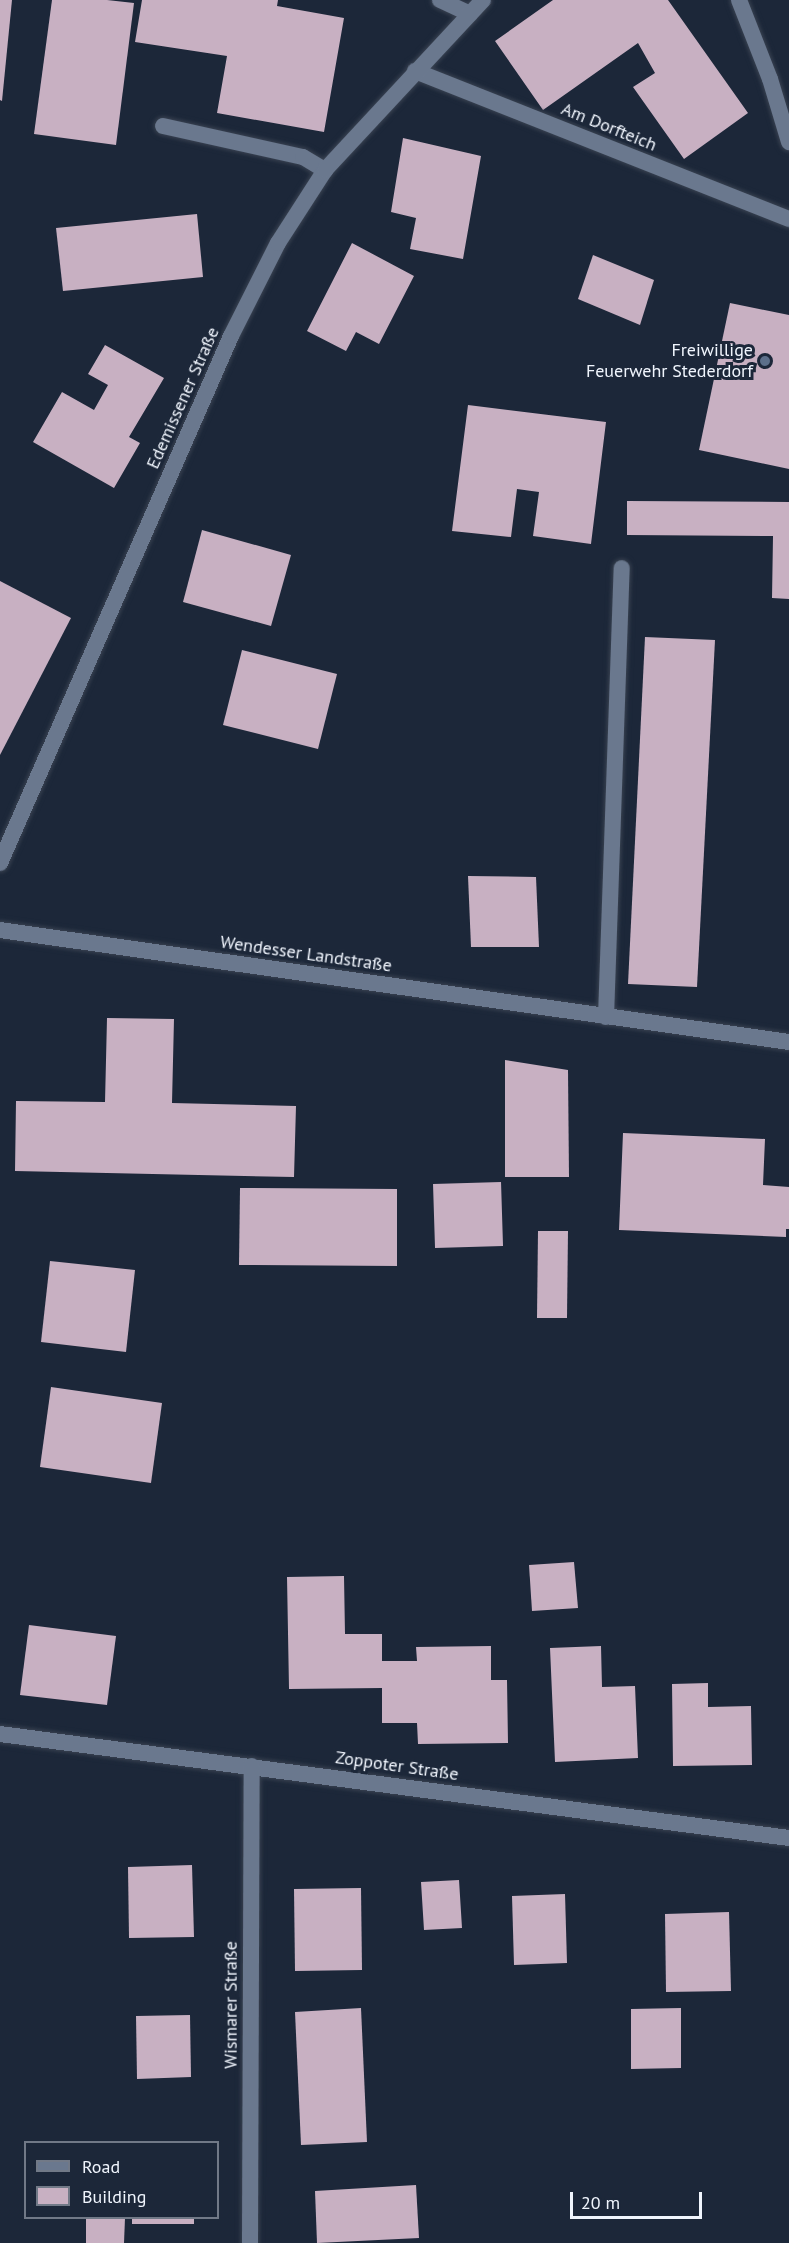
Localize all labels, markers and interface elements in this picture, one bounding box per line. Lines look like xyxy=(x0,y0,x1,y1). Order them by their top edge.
street label: Am Dorfteich xyxy=(558,98,660,156)
street label: Edemissener Straße xyxy=(142,324,224,472)
place label: Freiwillige Feuerwehr Stederdorf xyxy=(586,340,753,382)
marker: Freiwillige Feuerwehr Stederdorf xyxy=(758,354,772,368)
street label: Wendesser Landstraße xyxy=(219,931,393,977)
street label: Zoppoter Straße xyxy=(334,1747,460,1785)
street label: Wismarer Straße xyxy=(220,1941,242,2069)
legend xyxy=(24,2141,219,2219)
text: Road xyxy=(82,2155,120,2178)
scale bar xyxy=(573,2180,705,2218)
text: Building xyxy=(82,2185,146,2208)
text: 20 m xyxy=(581,2191,620,2214)

